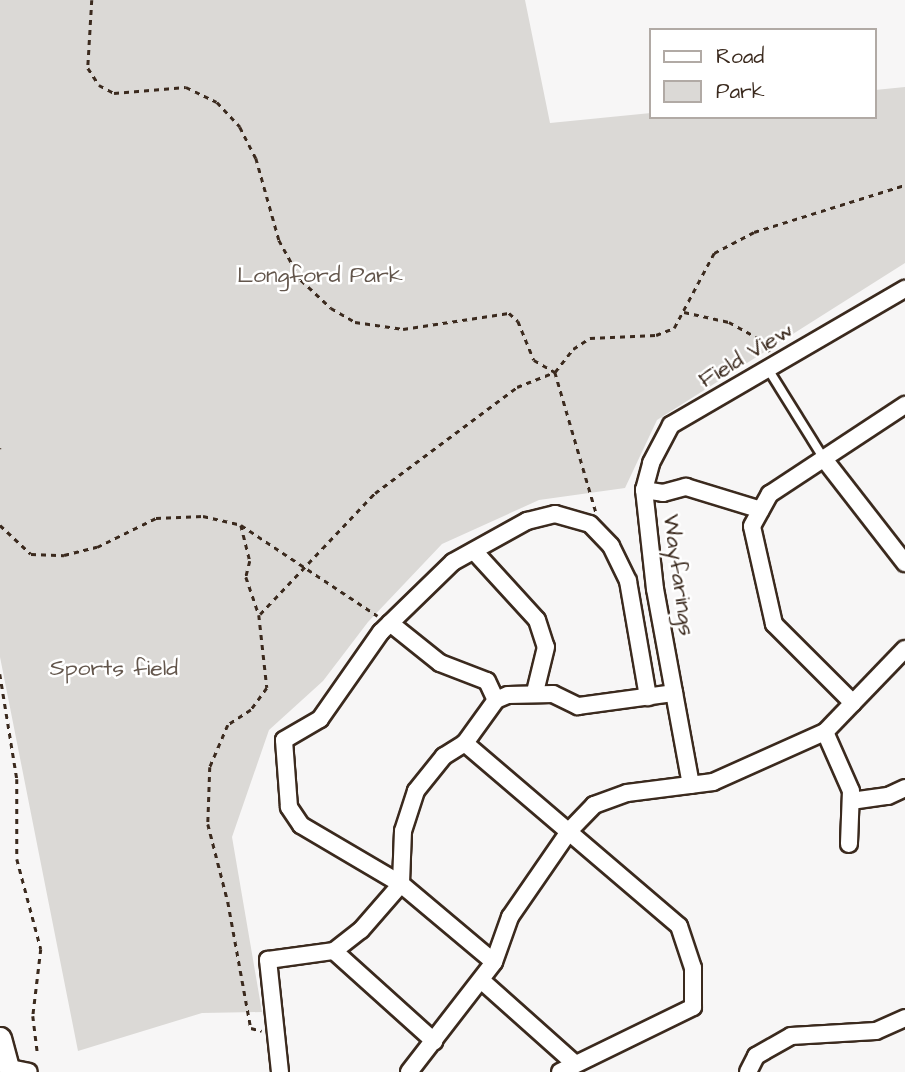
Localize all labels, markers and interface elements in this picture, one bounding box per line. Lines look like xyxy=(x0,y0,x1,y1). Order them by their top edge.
legend xyxy=(650,28,877,119)
text: Road xyxy=(716,42,764,71)
text: Park xyxy=(716,77,765,106)
park label: Longford Park xyxy=(237,261,403,289)
street label: Field View xyxy=(694,316,798,394)
street label: Wayfarings xyxy=(657,512,701,638)
park label: Sports field xyxy=(50,654,178,682)

